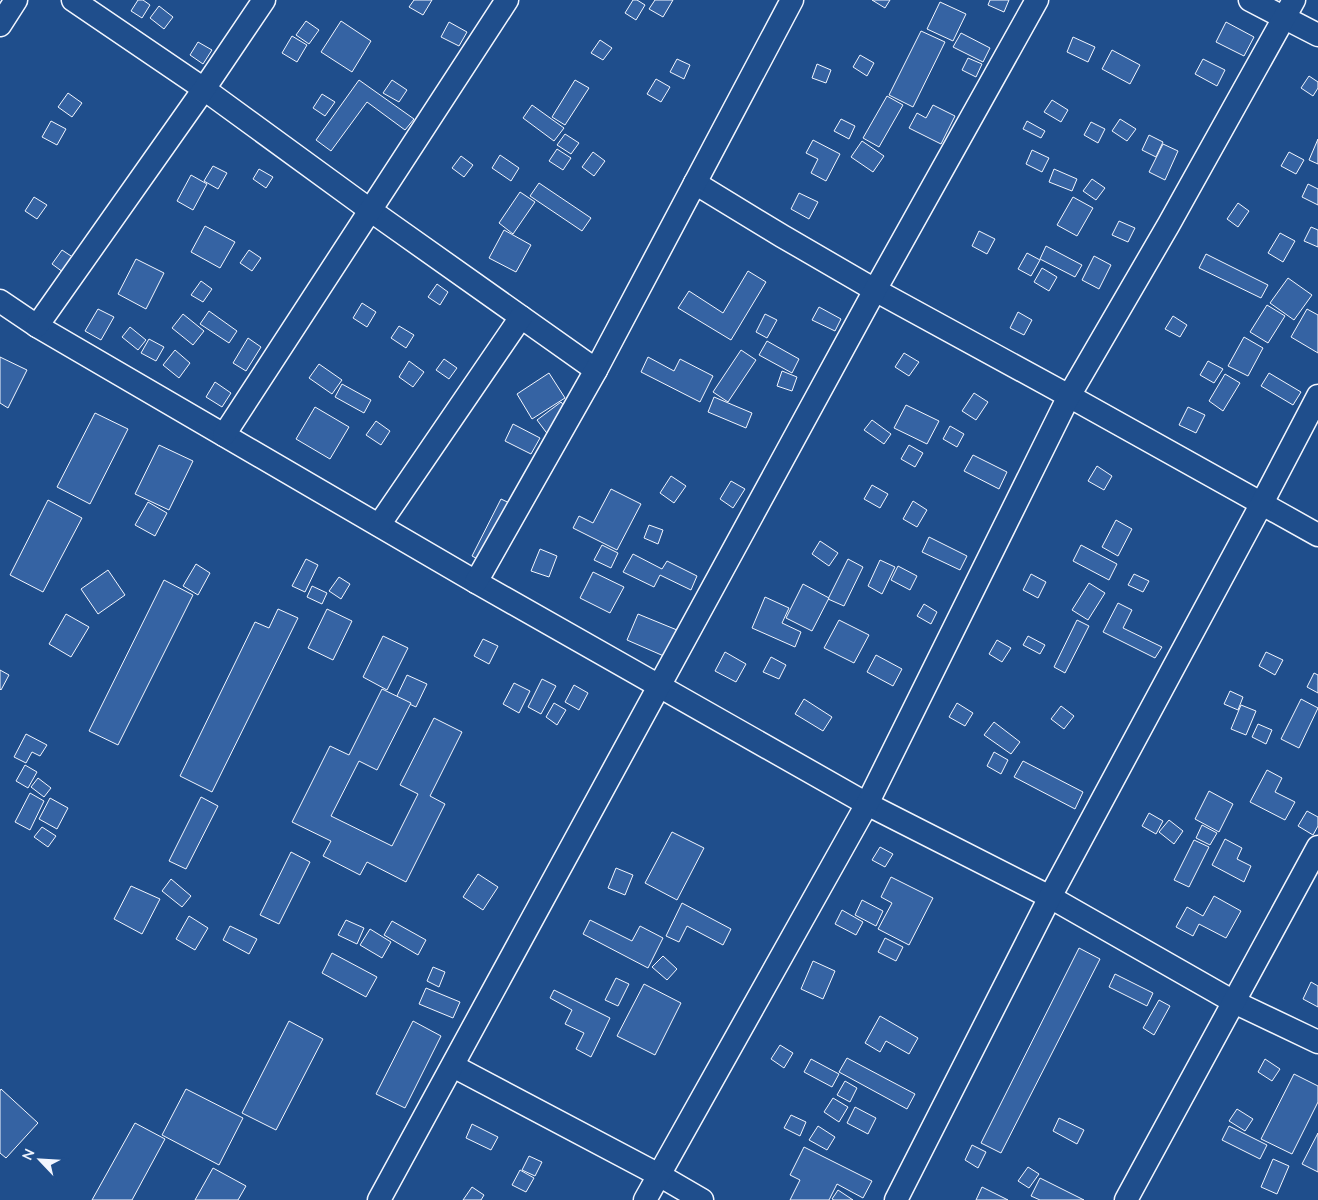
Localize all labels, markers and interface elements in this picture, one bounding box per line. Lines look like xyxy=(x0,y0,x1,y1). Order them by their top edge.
north arrow xyxy=(15,1135,65,1185)
text: N xyxy=(18,1146,39,1163)

